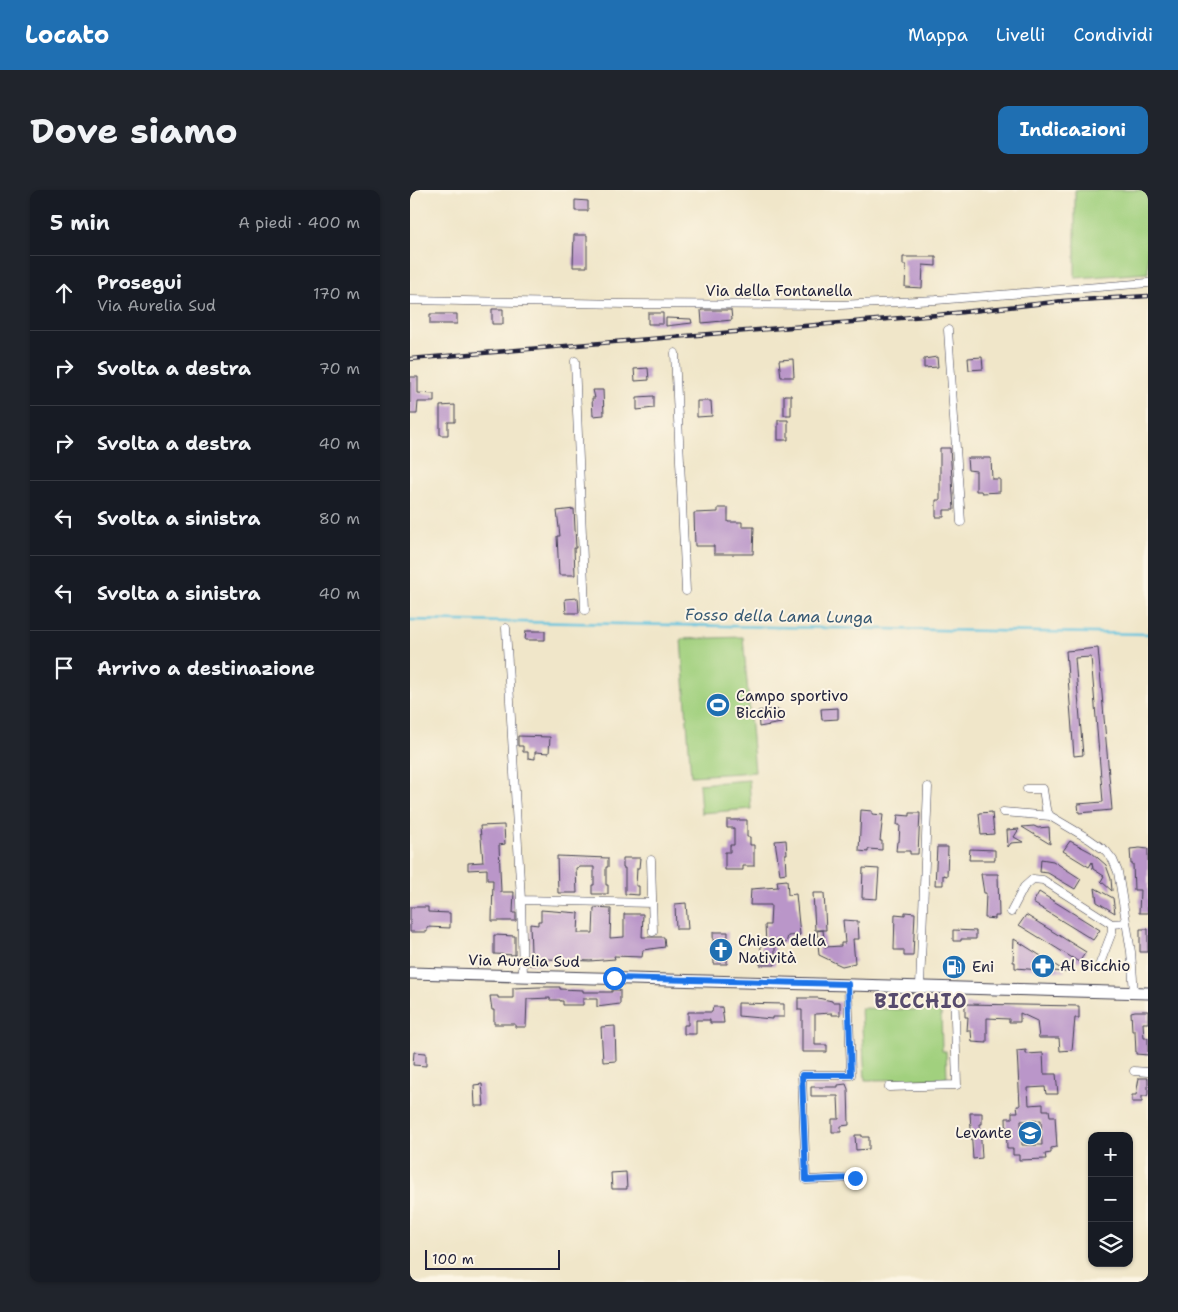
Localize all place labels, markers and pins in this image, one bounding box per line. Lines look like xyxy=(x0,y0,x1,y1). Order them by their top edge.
place label: Campo sportivo Bicchio xyxy=(736,686,848,723)
sports icon: Campo sportivo Bicchio xyxy=(705,692,731,718)
place label: Chiesa della Natività xyxy=(738,931,827,968)
church icon: Chiesa della Natività xyxy=(708,937,734,963)
pharmacy icon: Al Bicchio xyxy=(1030,953,1056,979)
fuel station icon: Eni xyxy=(941,954,967,980)
place label: Al Bicchio xyxy=(1060,956,1130,976)
place label: Eni xyxy=(972,957,994,977)
school or university icon: Levante xyxy=(1017,1120,1043,1146)
place label: Levante xyxy=(955,1123,1012,1143)

